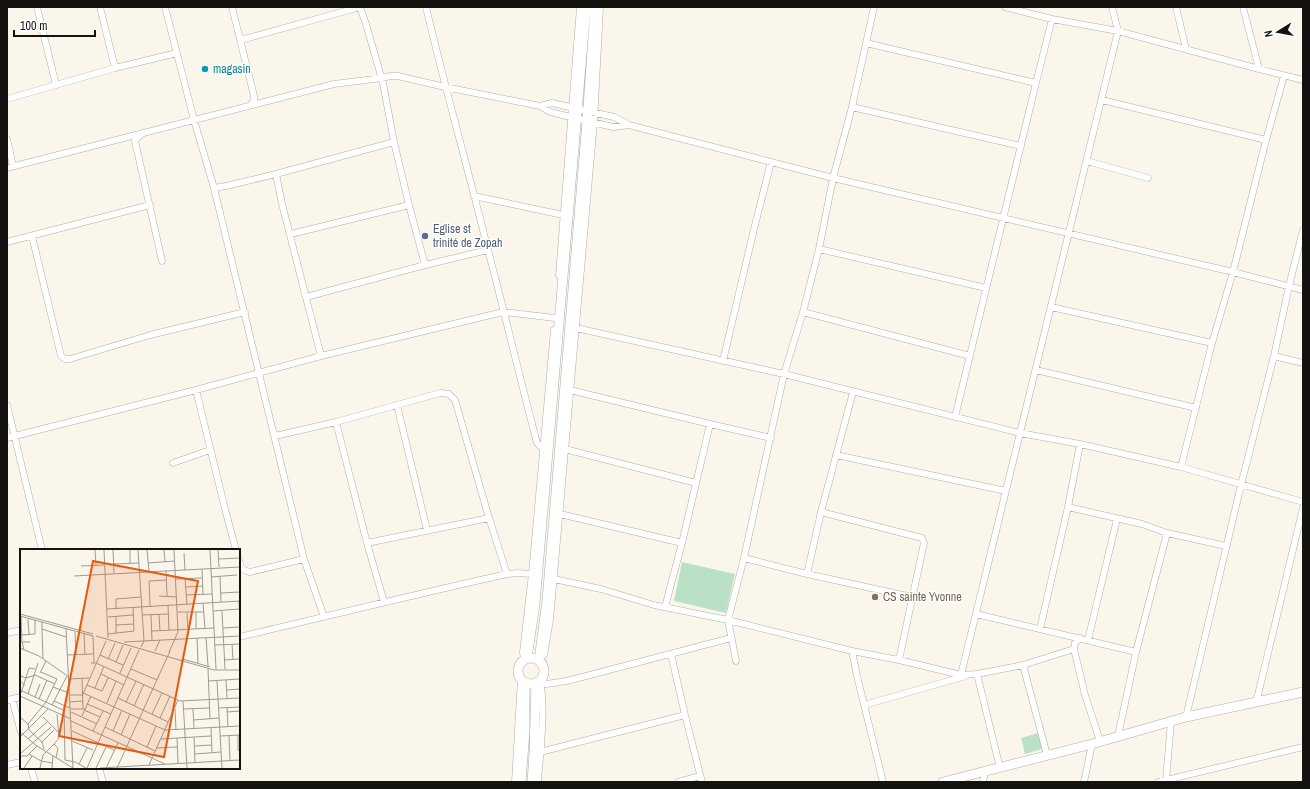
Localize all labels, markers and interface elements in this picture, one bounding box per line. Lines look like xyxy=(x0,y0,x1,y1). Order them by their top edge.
scale bar xyxy=(14,12,95,38)
north arrow xyxy=(1258,12,1298,52)
text: 100 m xyxy=(20,18,47,34)
text: N xyxy=(1261,29,1276,38)
place label: magasin xyxy=(213,61,251,77)
marker: magasin xyxy=(200,64,210,74)
place label: Eglise st trinité de Zopah xyxy=(433,221,502,251)
marker: Eglise st trinité de Zopah xyxy=(420,231,430,241)
inset map xyxy=(20,549,240,769)
place label: CS sainte Yvonne xyxy=(883,589,962,605)
marker: CS sainte Yvonne xyxy=(870,592,880,602)

